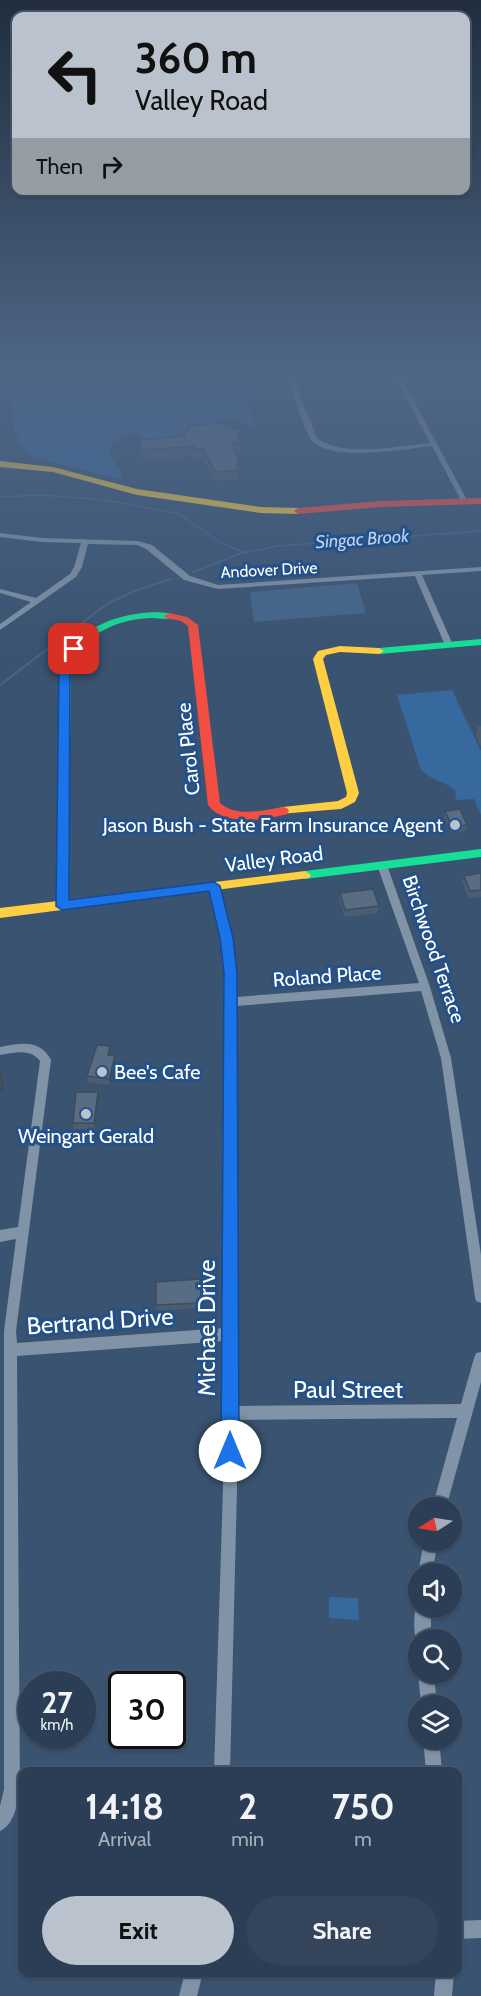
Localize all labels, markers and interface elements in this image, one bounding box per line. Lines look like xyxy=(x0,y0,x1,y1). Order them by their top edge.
text: 360 m xyxy=(135,32,257,84)
icon: left xyxy=(36,36,114,114)
text: Valley Road xyxy=(135,84,268,117)
icon: right xyxy=(95,150,128,183)
text: Then xyxy=(36,153,83,180)
water label: Singac Brook xyxy=(315,525,411,553)
street label: Andover Drive xyxy=(220,558,318,582)
pin xyxy=(48,623,99,674)
icon: arrive xyxy=(57,632,90,665)
street label: Carol Place xyxy=(171,701,205,797)
place label: Jason Bush - State Farm Insurance Agent xyxy=(102,813,443,837)
marker: Jason Bush - State Farm Insurance Agent xyxy=(448,818,462,832)
street label: Valley Road xyxy=(224,841,324,877)
street label: Birchwood Terrace xyxy=(398,872,470,1026)
street label: Roland Place xyxy=(272,960,382,992)
place label: Bee's Cafe xyxy=(114,1060,201,1084)
marker: Bee's Cafe xyxy=(95,1065,109,1079)
marker: Weingart Gerald xyxy=(79,1107,93,1121)
place label: Weingart Gerald xyxy=(18,1124,154,1148)
street label: Michael Drive xyxy=(192,1260,221,1396)
street label: Bertrand Drive xyxy=(26,1301,174,1341)
street label: Paul Street xyxy=(293,1375,403,1404)
position arrow xyxy=(198,1419,262,1483)
north arrow xyxy=(408,1497,462,1551)
map controls xyxy=(408,1497,462,1749)
button: sound xyxy=(408,1563,462,1617)
button: search xyxy=(408,1629,462,1683)
speed limit sign: 30 xyxy=(108,1671,186,1749)
text: 27 xyxy=(41,1684,73,1721)
button: layers xyxy=(408,1695,462,1749)
text: km/h xyxy=(41,1716,73,1734)
text: 14:18 xyxy=(85,1784,164,1828)
text: 2 xyxy=(238,1784,257,1828)
text: 750 xyxy=(332,1784,395,1828)
text: Arrival xyxy=(98,1827,151,1851)
text: min xyxy=(231,1827,264,1851)
text: m xyxy=(354,1827,372,1851)
button: Exit xyxy=(42,1896,234,1965)
button: Share xyxy=(246,1896,438,1965)

